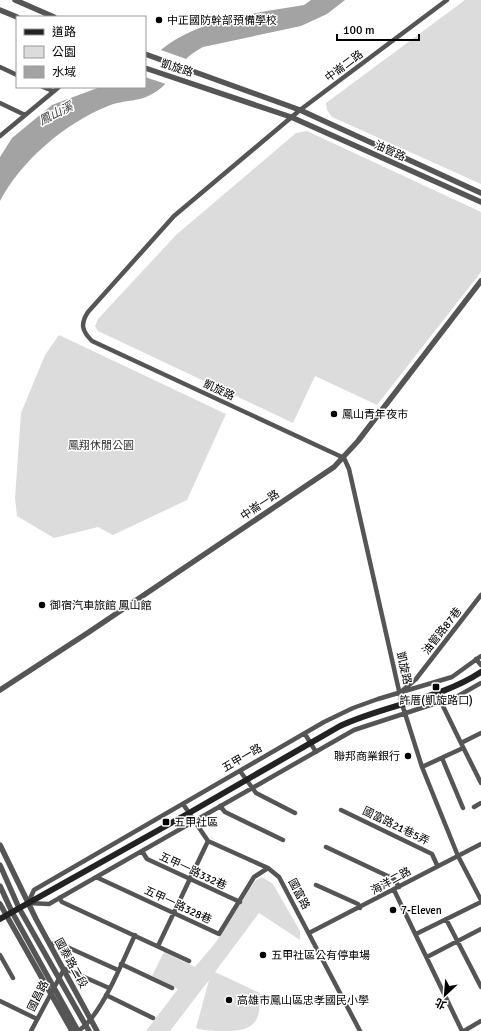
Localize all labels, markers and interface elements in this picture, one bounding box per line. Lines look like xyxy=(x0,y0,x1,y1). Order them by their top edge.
place label: 中正國防幹部預備學校 xyxy=(167,14,277,27)
marker: 中正國防幹部預備學校 xyxy=(154,15,164,25)
legend xyxy=(16,16,146,88)
scale bar xyxy=(337,16,419,42)
text: 100 m xyxy=(343,23,375,38)
text: 道路 xyxy=(52,25,76,40)
text: 公園 xyxy=(52,45,76,60)
street label: 中崙二路 xyxy=(323,48,365,84)
street label: 凱旋路 xyxy=(159,57,195,79)
text: 水域 xyxy=(52,65,76,80)
water label: 鳳山溪 xyxy=(37,98,77,129)
street label: 油管路 xyxy=(372,138,408,164)
street label: 凱旋路 xyxy=(201,377,237,403)
place label: 鳳山青年夜市 xyxy=(342,408,408,421)
marker: 鳳山青年夜市 xyxy=(329,409,339,419)
park label: 鳳翔休閒公園 xyxy=(68,439,134,452)
street label: 中崙一路 xyxy=(238,487,282,523)
place label: 御宿汽車旅館 鳳山館 xyxy=(49,599,151,612)
marker: 御宿汽車旅館 鳳山館 xyxy=(37,600,47,610)
street label: 油管路87巷 xyxy=(420,605,464,657)
street label: 凱旋路 xyxy=(394,650,414,686)
marker: 許厝(凱旋路口) xyxy=(431,682,441,692)
place label: 許厝(凱旋路口) xyxy=(399,694,473,707)
street label: 五甲一路 xyxy=(220,741,264,775)
place label: 聯邦商業銀行 xyxy=(334,750,400,763)
marker: 聯邦商業銀行 xyxy=(403,751,413,761)
street label: 國富路21巷5弄 xyxy=(360,804,432,848)
place label: 五甲社區 xyxy=(174,816,218,829)
marker: 五甲社區 xyxy=(161,817,171,827)
street label: 五甲一路332巷 xyxy=(157,850,229,892)
street label: 海洋二路 xyxy=(369,865,413,897)
street label: 國富路 xyxy=(286,876,312,912)
street label: 五甲一路328巷 xyxy=(142,884,214,926)
place label: 7-Eleven xyxy=(401,904,442,917)
marker: 7-Eleven xyxy=(388,905,398,915)
street label: 國泰路二段 xyxy=(52,936,90,990)
place label: 五甲社區公有停車場 xyxy=(271,949,370,962)
marker: 五甲社區公有停車場 xyxy=(258,950,268,960)
north arrow xyxy=(425,975,465,1015)
street label: 國昌路 xyxy=(25,978,51,1014)
place label: 高雄市鳳山區忠孝國民小學 xyxy=(237,994,369,1007)
marker: 高雄市鳳山區忠孝國民小學 xyxy=(224,995,234,1005)
text: 北 xyxy=(433,995,449,1012)

